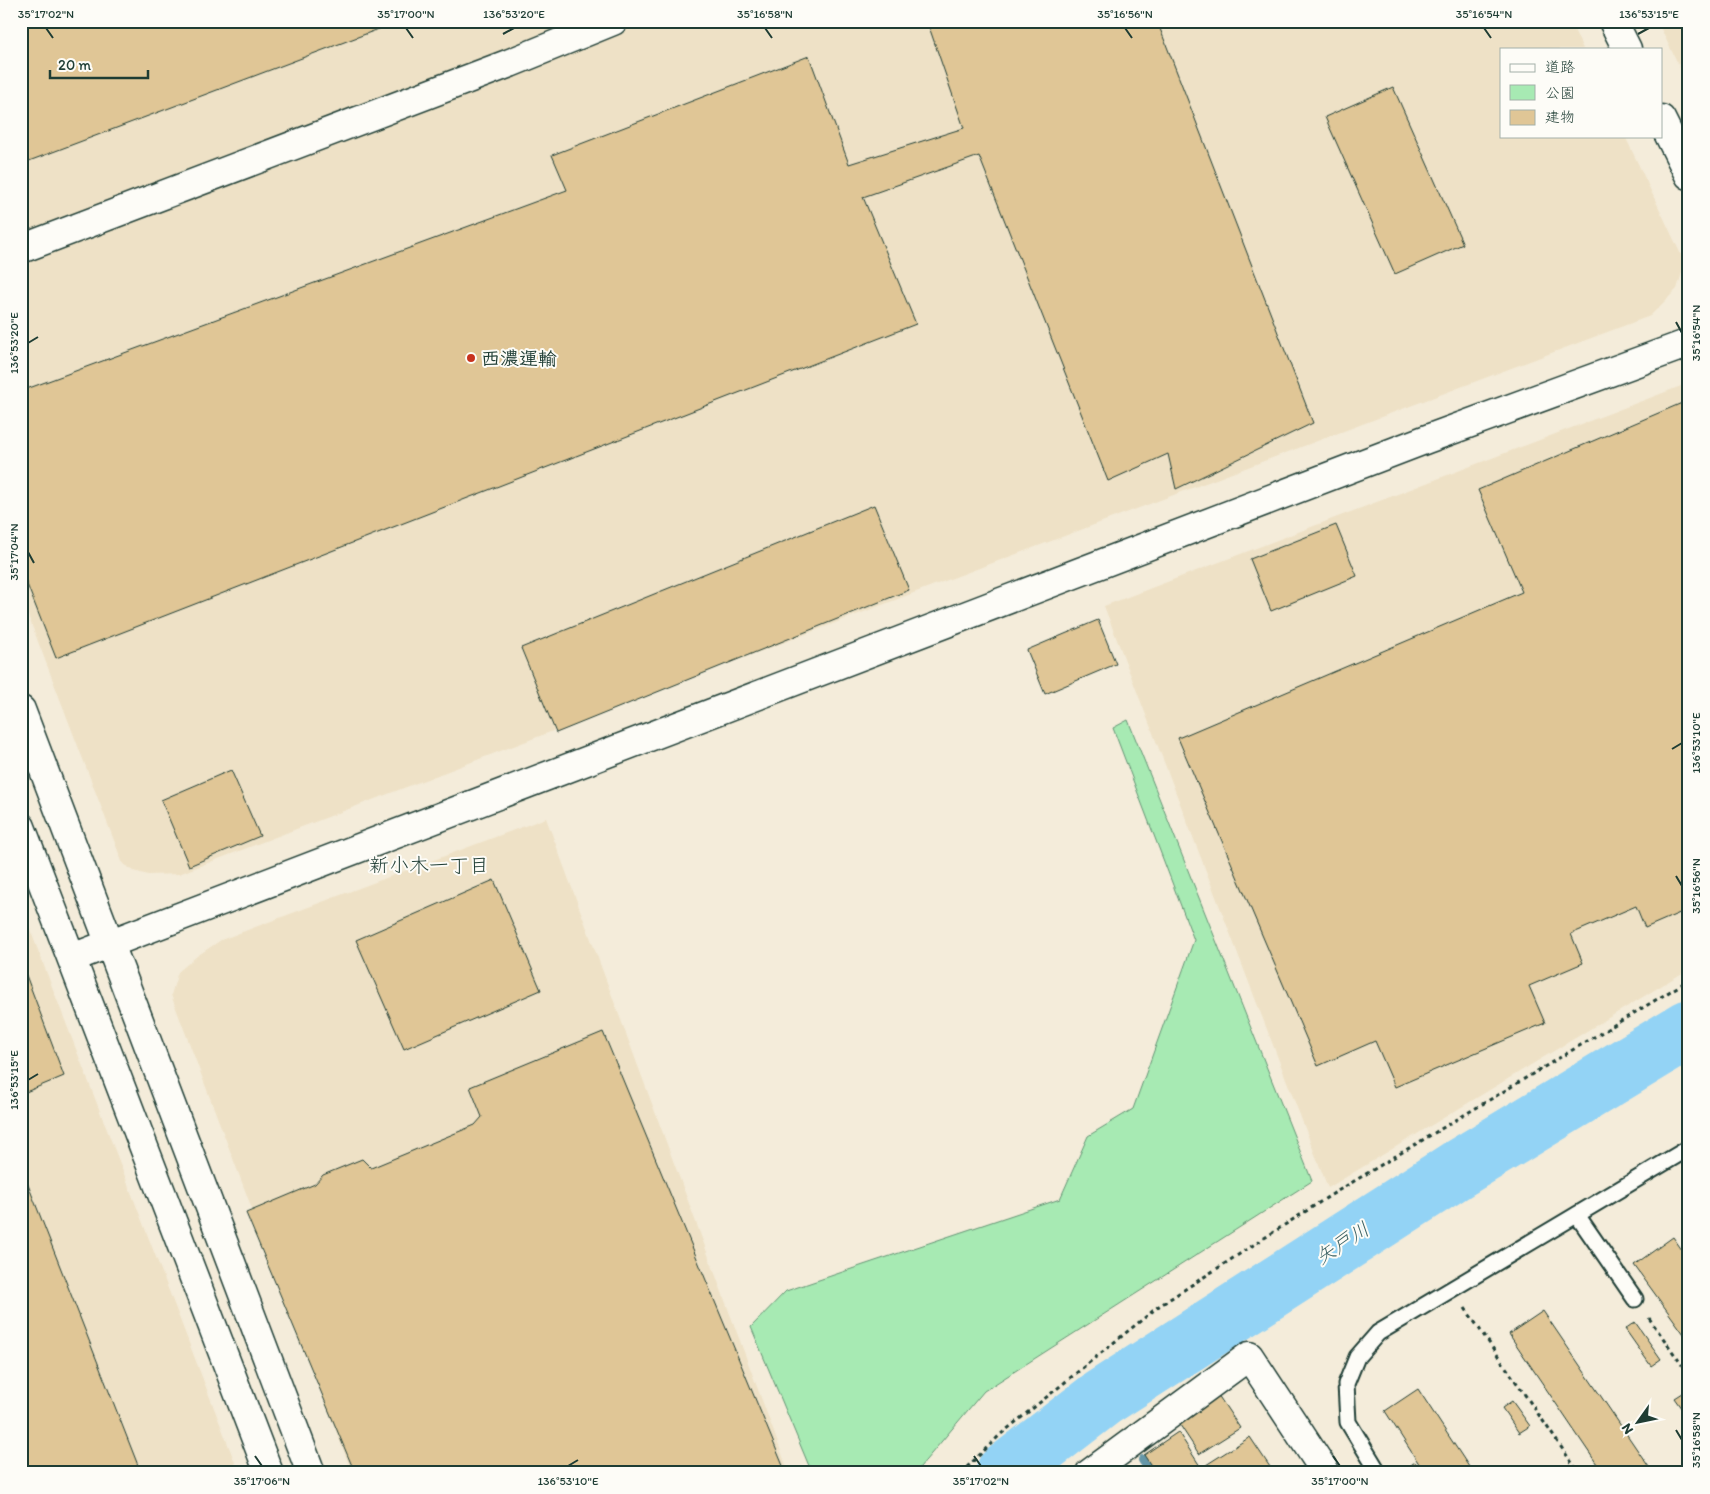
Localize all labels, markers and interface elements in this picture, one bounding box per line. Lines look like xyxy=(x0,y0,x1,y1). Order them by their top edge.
text: 35°17'02"N xyxy=(18,7,74,21)
text: 35°17'00"N xyxy=(377,7,435,21)
text: 136°53'20"E xyxy=(483,7,545,21)
text: 35°16'58"N xyxy=(737,7,793,21)
text: 35°16'56"N xyxy=(1097,7,1153,21)
text: 35°16'54"N xyxy=(1456,7,1512,21)
text: 136°53'15"E xyxy=(1619,7,1679,21)
scale bar xyxy=(50,48,148,80)
legend xyxy=(1500,48,1662,138)
text: 20 m xyxy=(58,56,92,74)
text: 道路 xyxy=(1545,58,1575,76)
text: 公園 xyxy=(1545,84,1575,102)
text: 建物 xyxy=(1545,108,1575,126)
text: 35°16'54"N xyxy=(1689,305,1703,361)
text: 136°53'20"E xyxy=(7,312,21,374)
place label: 西濃運輸 xyxy=(481,347,557,370)
marker: 西濃運輸 xyxy=(465,352,477,364)
text: 35°17'04"N xyxy=(7,523,21,581)
text: 136°53'10"E xyxy=(1689,712,1703,774)
district label: 新小木一丁目 xyxy=(369,853,489,877)
text: 35°16'56"N xyxy=(1689,858,1703,914)
text: 136°53'15"E xyxy=(7,1050,21,1110)
water label: 矢戸川 xyxy=(1310,1217,1374,1269)
north arrow xyxy=(1612,1396,1662,1446)
text: 35°16'58"N xyxy=(1689,1412,1703,1468)
text: N xyxy=(1618,1420,1637,1437)
text: 35°17'06"N xyxy=(234,1474,290,1488)
text: 136°53'10"E xyxy=(537,1474,599,1488)
text: 35°17'02"N xyxy=(953,1474,1009,1488)
text: 35°17'00"N xyxy=(1311,1474,1369,1488)

